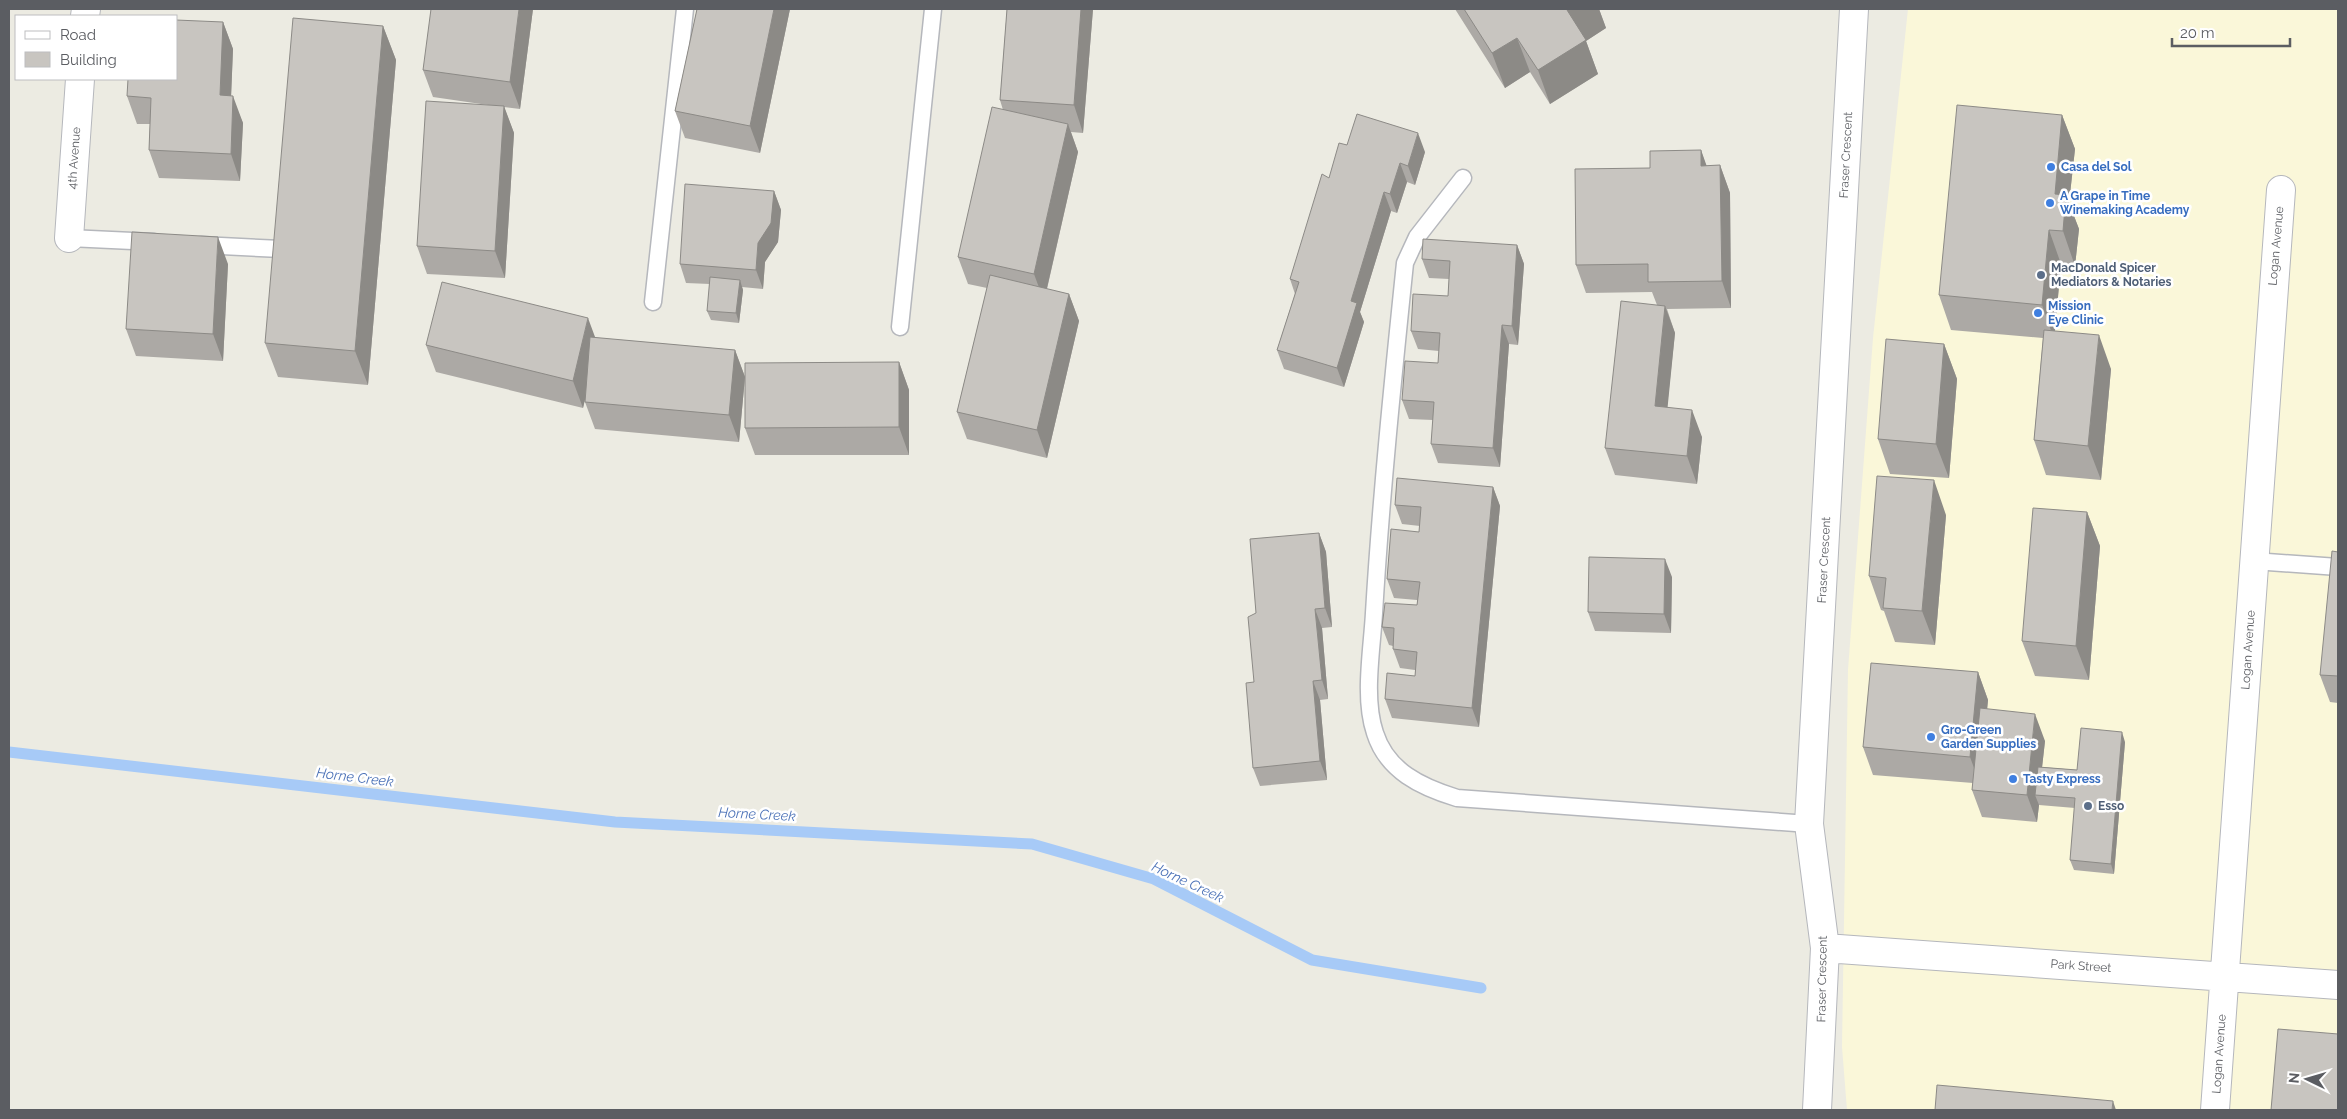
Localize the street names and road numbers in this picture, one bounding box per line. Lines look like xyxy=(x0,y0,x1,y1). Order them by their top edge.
street label: Fraser Crescent xyxy=(1837,111,1855,199)
street label: 4th Avenue xyxy=(65,126,83,190)
street label: Logan Avenue xyxy=(2266,206,2286,286)
street label: Fraser Crescent xyxy=(1815,516,1833,604)
street label: Logan Avenue xyxy=(2238,610,2258,690)
street label: Fraser Crescent xyxy=(1814,935,1830,1023)
street label: Park Street xyxy=(2050,957,2112,975)
street label: Logan Avenue xyxy=(2209,1014,2229,1094)

